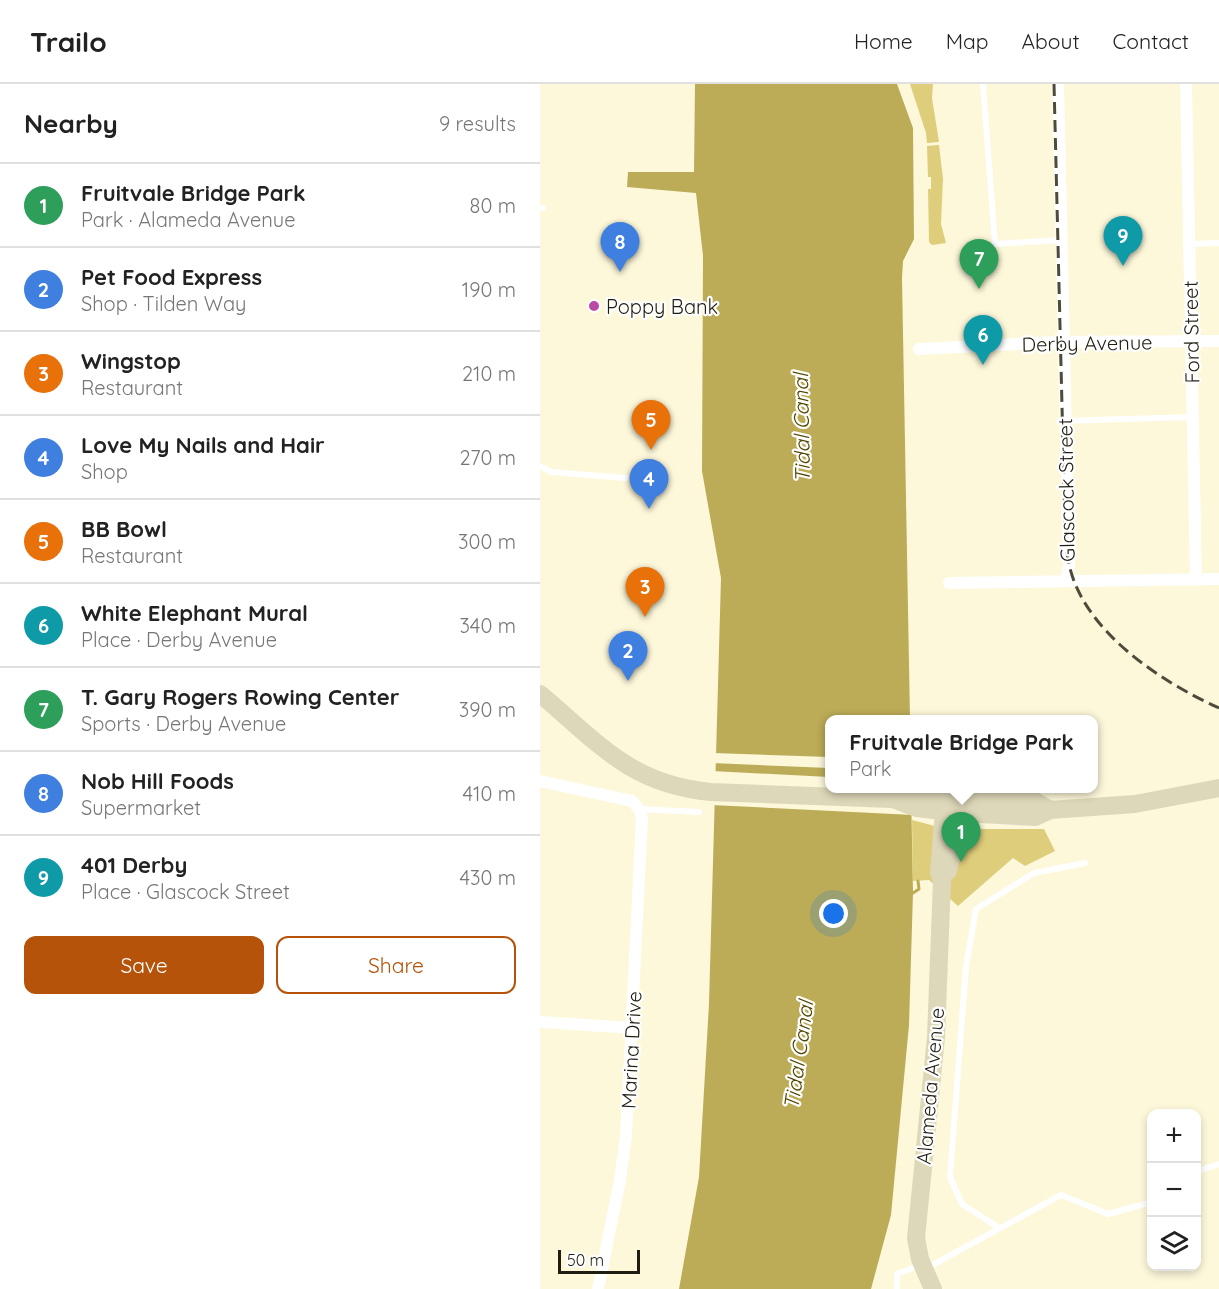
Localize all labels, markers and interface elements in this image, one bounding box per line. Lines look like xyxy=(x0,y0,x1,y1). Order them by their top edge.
text: Trailo xyxy=(30,24,107,59)
text: Home xyxy=(854,28,913,54)
text: Map xyxy=(946,28,989,54)
text: About xyxy=(1022,28,1080,54)
text: Contact xyxy=(1113,28,1189,54)
text: Nearby xyxy=(24,107,118,140)
text: 9 results xyxy=(439,111,516,136)
text: Fruitvale Bridge Park xyxy=(81,179,306,207)
text: 1 xyxy=(40,193,47,218)
text: 80 m xyxy=(470,193,516,218)
text: Park · Alameda Avenue xyxy=(81,207,295,232)
pin: 9 xyxy=(1104,216,1142,266)
pin: 8 xyxy=(600,222,640,272)
pin: 7 xyxy=(960,240,998,289)
text: Pet Food Express xyxy=(81,263,262,291)
text: 2 xyxy=(38,277,49,302)
text: 190 m xyxy=(462,277,516,302)
street label: Ford Street xyxy=(1178,280,1204,384)
text: Shop · Tilden Way xyxy=(81,291,246,316)
place label: Poppy Bank xyxy=(606,294,718,319)
marker: Poppy Bank xyxy=(587,299,601,313)
pin: 6 xyxy=(964,316,1002,365)
street label: Derby Avenue xyxy=(1021,329,1153,357)
text: Wingstop xyxy=(81,347,181,375)
text: 3 xyxy=(38,361,49,386)
text: 210 m xyxy=(462,361,516,386)
water label: Tidal Canal xyxy=(787,371,815,483)
text: Restaurant xyxy=(81,375,183,400)
pin: 5 xyxy=(632,400,670,450)
street label: Glascock Street xyxy=(1052,418,1080,562)
text: Love My Nails and Hair xyxy=(81,431,325,459)
text: 4 xyxy=(38,445,49,470)
text: 270 m xyxy=(459,445,516,470)
text: Shop xyxy=(81,459,128,484)
pin: 4 xyxy=(630,460,668,509)
text: BB Bowl xyxy=(81,515,167,543)
text: 5 xyxy=(38,529,49,554)
text: 300 m xyxy=(458,529,516,554)
text: Restaurant xyxy=(81,543,183,568)
pin: 3 xyxy=(626,568,664,617)
text: White Elephant Mural xyxy=(81,599,308,627)
text: 6 xyxy=(38,613,49,638)
text: 340 m xyxy=(459,613,516,638)
text: Place · Derby Avenue xyxy=(81,627,277,652)
pin: 2 xyxy=(608,632,647,681)
text: T. Gary Rogers Rowing Center xyxy=(81,683,399,711)
text: 7 xyxy=(38,697,49,722)
text: 390 m xyxy=(459,697,516,722)
text: Sports · Derby Avenue xyxy=(81,711,286,736)
popup xyxy=(825,715,1098,793)
text: Fruitvale Bridge Park xyxy=(849,728,1074,756)
text: Park xyxy=(849,756,892,781)
text: Nob Hill Foods xyxy=(81,767,234,795)
text: 8 xyxy=(38,781,49,806)
text: 410 m xyxy=(463,781,516,806)
text: Supermarket xyxy=(81,795,201,820)
pin: 1 xyxy=(942,812,980,862)
text: 401 Derby xyxy=(81,851,187,879)
text: 9 xyxy=(38,865,49,890)
text: 430 m xyxy=(459,865,516,890)
text: Place · Glascock Street xyxy=(81,879,290,904)
your location xyxy=(819,899,848,928)
button: Save xyxy=(24,936,264,994)
button: Share xyxy=(276,936,516,994)
street label: Marina Drive xyxy=(615,990,647,1110)
water label: Tidal Canal xyxy=(778,997,819,1111)
street label: Alameda Avenue xyxy=(911,1007,949,1165)
map controls xyxy=(1147,1109,1201,1271)
button: + xyxy=(1147,1109,1201,1163)
button: − xyxy=(1147,1163,1201,1217)
button: layers xyxy=(1147,1217,1201,1271)
scale bar xyxy=(558,1247,640,1274)
text: 50 m xyxy=(567,1250,604,1270)

